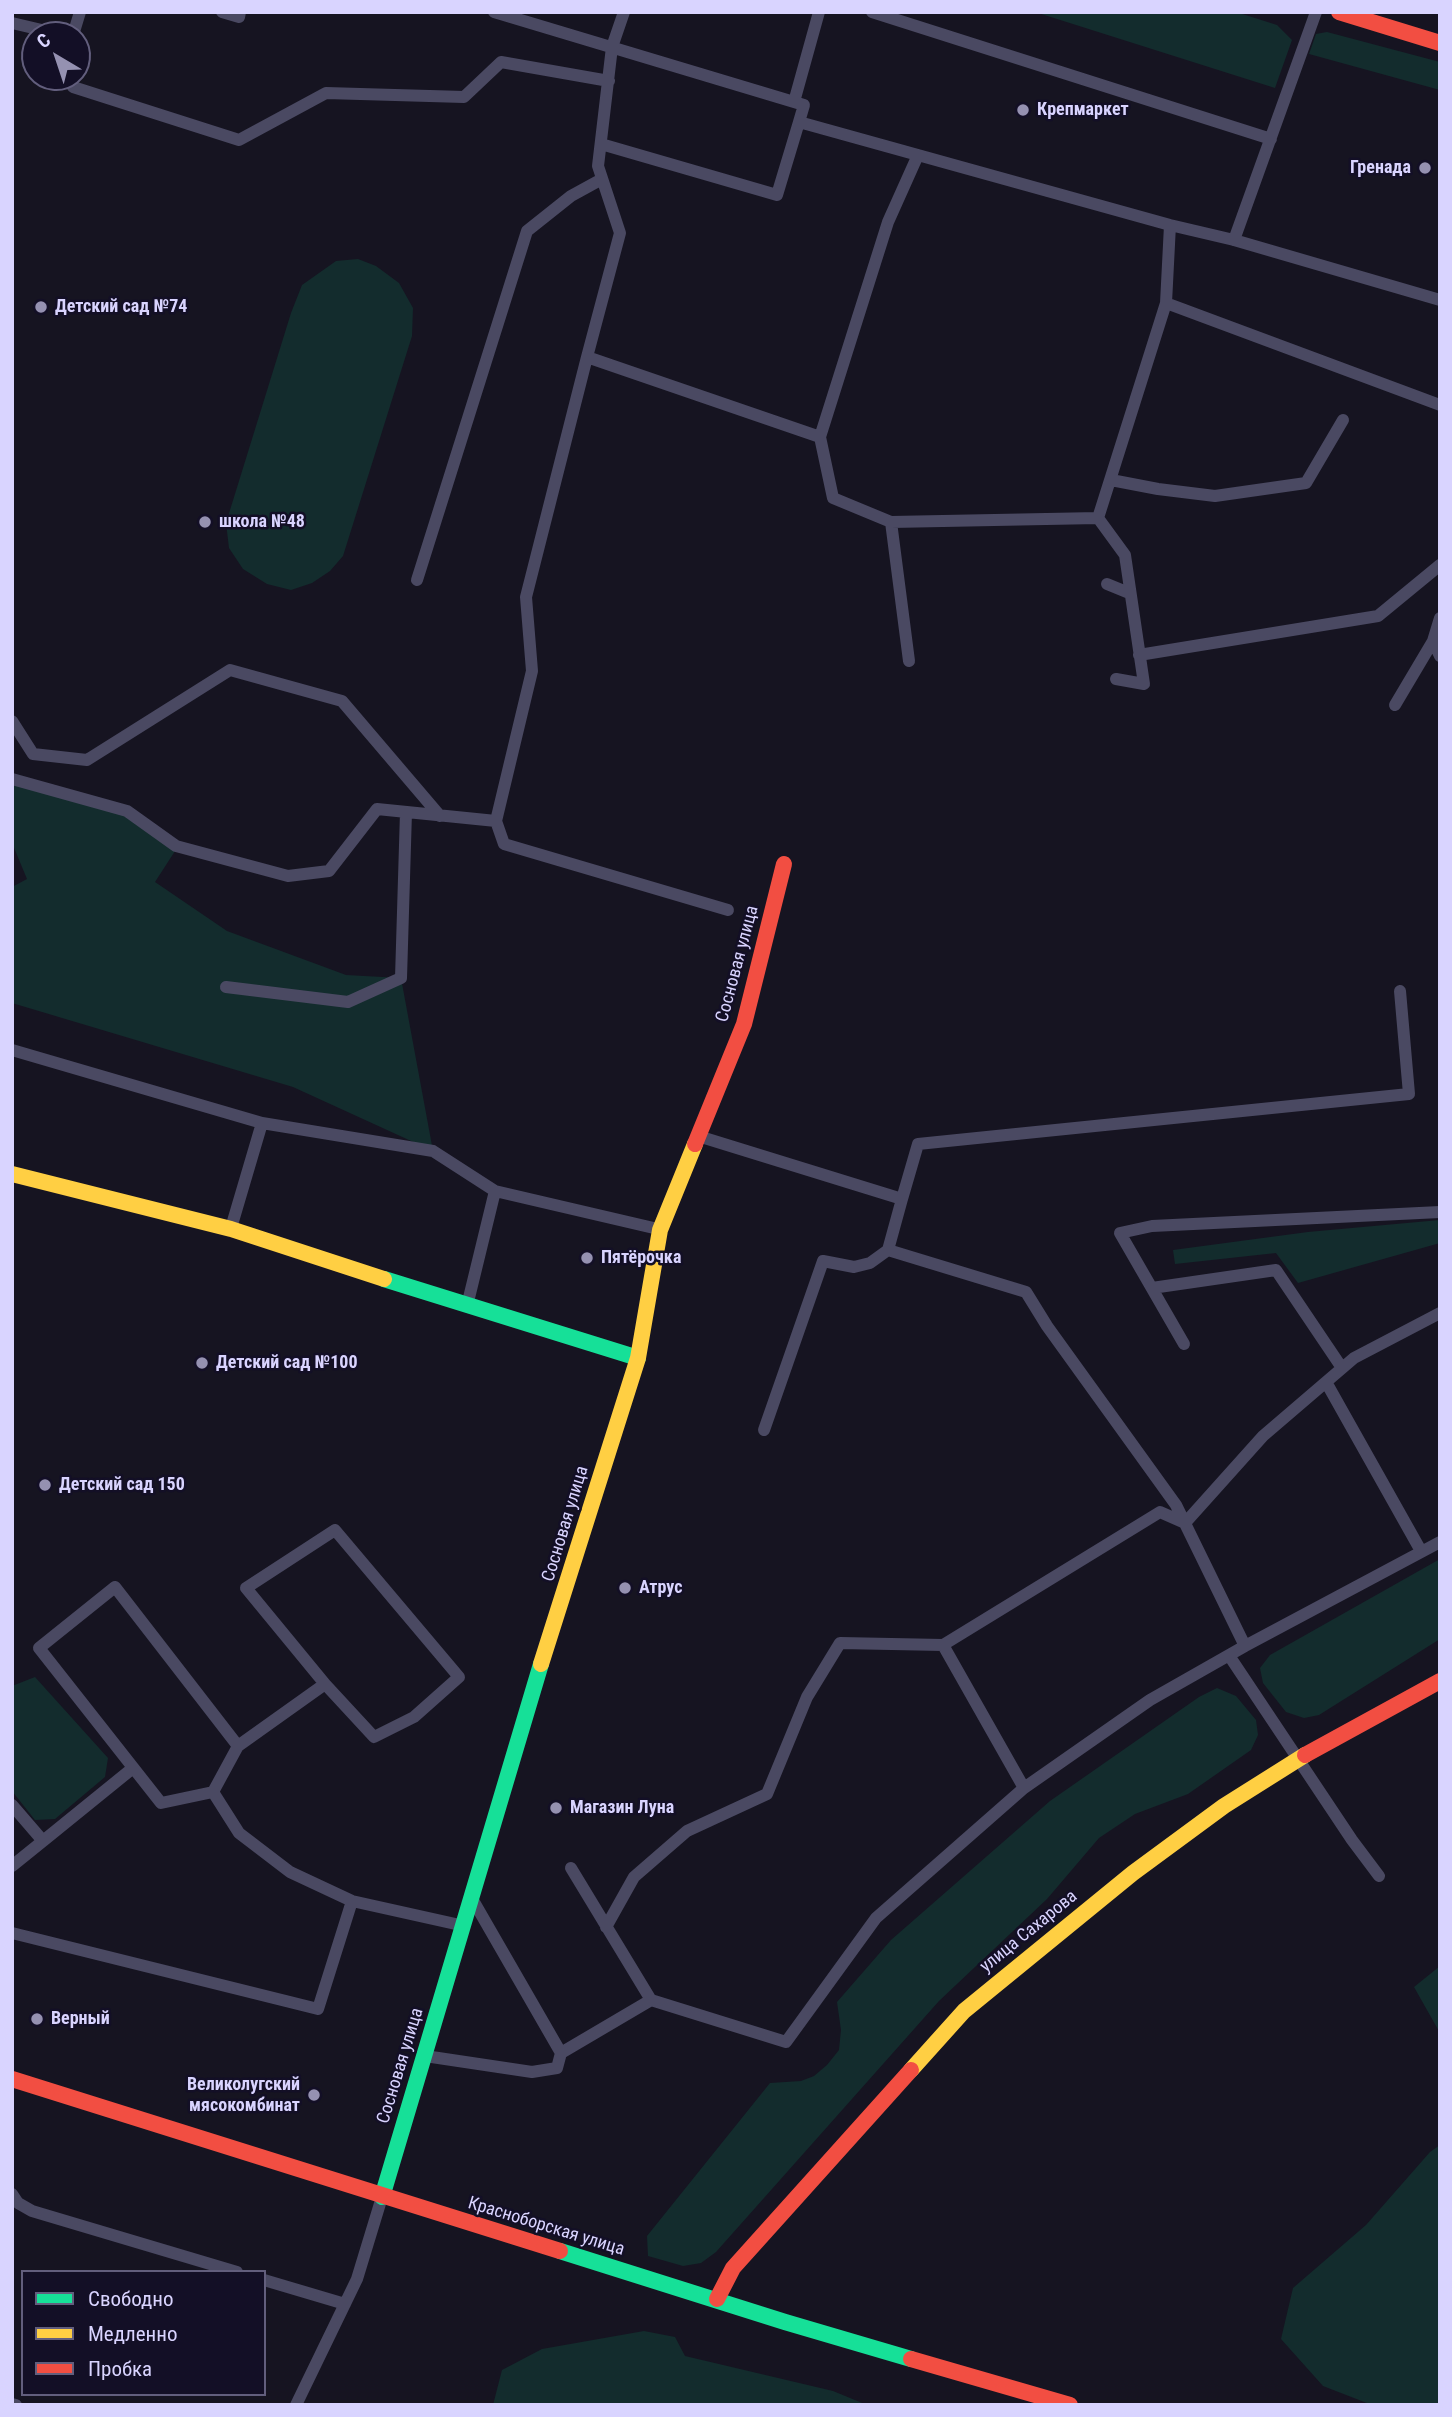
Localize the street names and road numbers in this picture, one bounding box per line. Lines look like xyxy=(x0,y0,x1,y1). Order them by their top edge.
street label: Сосновая улица xyxy=(712,903,764,1025)
street label: Сосновая улица xyxy=(538,1464,594,1584)
street label: улица Сахарова xyxy=(976,1886,1082,1978)
street label: Сосновая улица xyxy=(373,2006,429,2126)
street label: Красноборская улица xyxy=(465,2193,627,2261)

